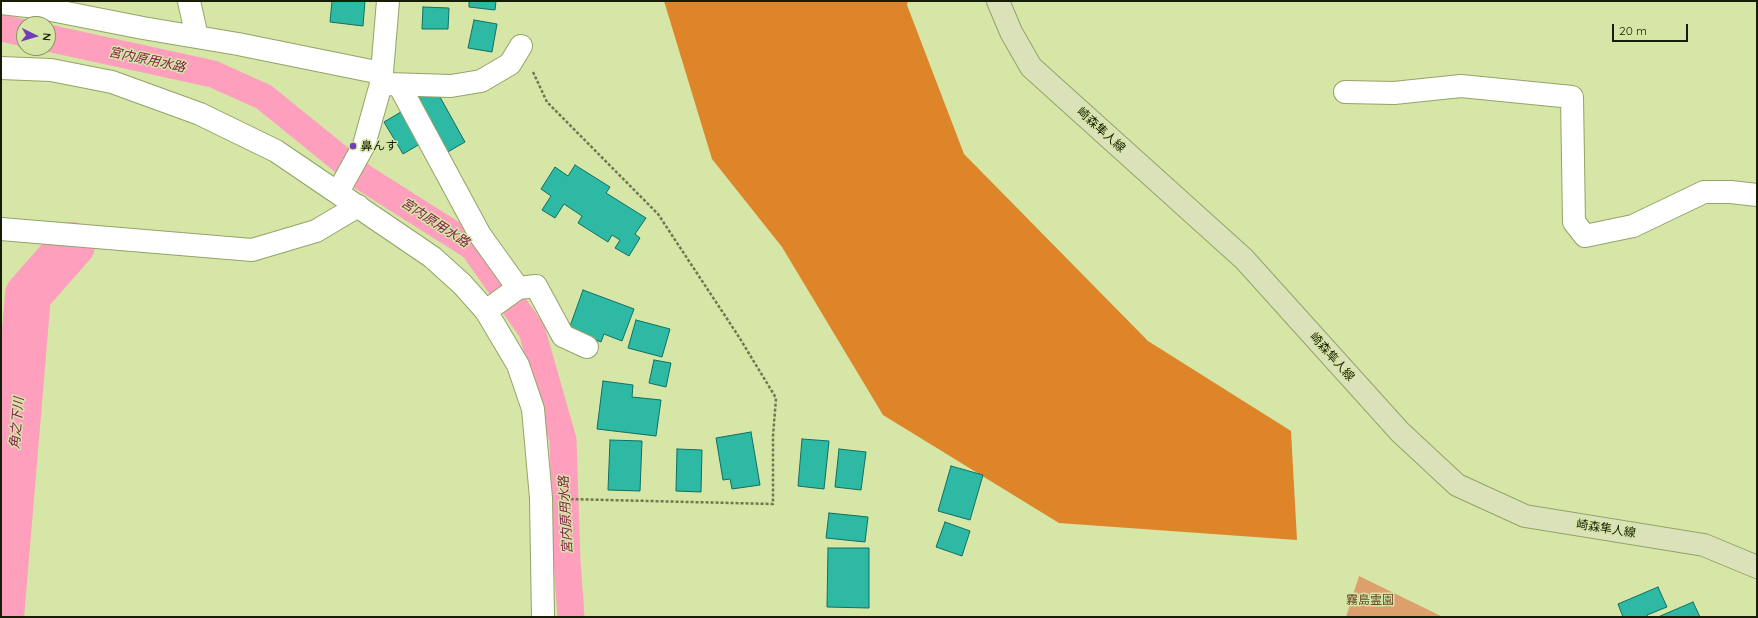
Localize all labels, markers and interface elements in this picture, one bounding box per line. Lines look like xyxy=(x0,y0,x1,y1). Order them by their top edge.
north arrow xyxy=(16,16,56,56)
scale bar xyxy=(1614,16,1690,42)
text: 20 m xyxy=(1619,23,1647,38)
text: N xyxy=(40,32,54,42)
water label: 宮内原用水路 xyxy=(107,44,187,76)
street label: 崎森隼人線 xyxy=(1074,105,1128,155)
place label: 鼻んす xyxy=(361,139,397,153)
marker: 鼻んす xyxy=(348,141,358,151)
water label: 宮内原用水路 xyxy=(398,195,472,251)
street label: 崎森隼人線 xyxy=(1307,330,1357,384)
water label: 角之下川 xyxy=(7,396,27,450)
water label: 宮内原用水路 xyxy=(556,476,576,554)
street label: 崎森隼人線 xyxy=(1575,517,1637,541)
park label: 霧島霊園 xyxy=(1346,593,1394,607)

